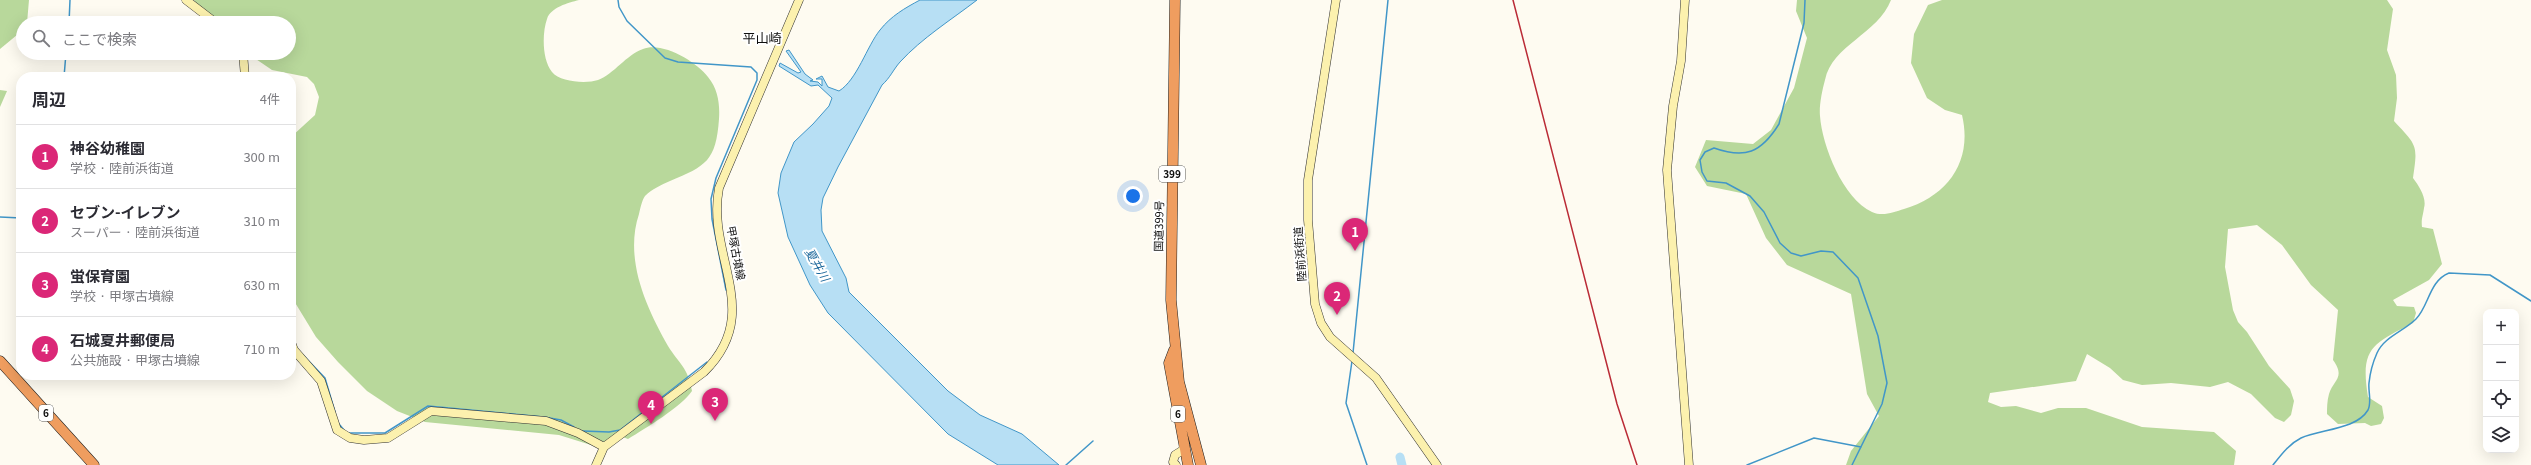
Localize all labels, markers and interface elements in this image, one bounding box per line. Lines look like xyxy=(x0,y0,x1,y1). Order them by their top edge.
search box xyxy=(16,16,296,60)
icon: search xyxy=(30,27,52,49)
text: ここで検索 xyxy=(62,28,137,49)
district label: 平山崎 xyxy=(742,28,782,47)
text: 周辺 xyxy=(32,86,66,111)
text: 4件 xyxy=(260,89,280,108)
text: 神谷幼稚園 xyxy=(70,137,145,158)
text: 1 xyxy=(41,147,49,166)
text: 300 m xyxy=(243,147,280,166)
text: 学校 · 陸前浜街道 xyxy=(70,158,174,177)
road number: 399 xyxy=(1159,166,1185,182)
your location xyxy=(1123,186,1143,206)
street label: 国道399号 xyxy=(1150,200,1166,252)
text: セブン-イレブン xyxy=(70,201,181,222)
text: 2 xyxy=(41,211,49,230)
text: 310 m xyxy=(243,211,280,230)
pin: 1 xyxy=(1342,218,1368,251)
text: スーパー · 陸前浜街道 xyxy=(70,222,200,241)
street label: 甲塚古墳線 xyxy=(724,224,750,281)
street label: 陸前浜街道 xyxy=(1289,226,1309,282)
water label: 夏井川 xyxy=(802,244,836,286)
text: 蛍保育園 xyxy=(70,265,130,286)
text: 3 xyxy=(41,275,49,294)
text: 630 m xyxy=(243,275,280,294)
pin: 2 xyxy=(1324,282,1350,315)
text: 学校 · 甲塚古墳線 xyxy=(70,286,174,305)
map controls xyxy=(2483,309,2519,453)
button: + xyxy=(2483,309,2519,345)
text: 石城夏井郵便局 xyxy=(70,329,175,350)
text: 4 xyxy=(41,339,49,358)
text: 710 m xyxy=(243,339,280,358)
button: − xyxy=(2483,345,2519,381)
text: 公共施設 · 甲塚古墳線 xyxy=(70,350,200,369)
button: locate xyxy=(2483,381,2519,417)
pin: 3 xyxy=(702,388,728,421)
pin: 4 xyxy=(638,391,664,424)
road number: 6 xyxy=(39,405,53,421)
road number: 6 xyxy=(1171,406,1185,422)
button: layers xyxy=(2483,417,2519,453)

